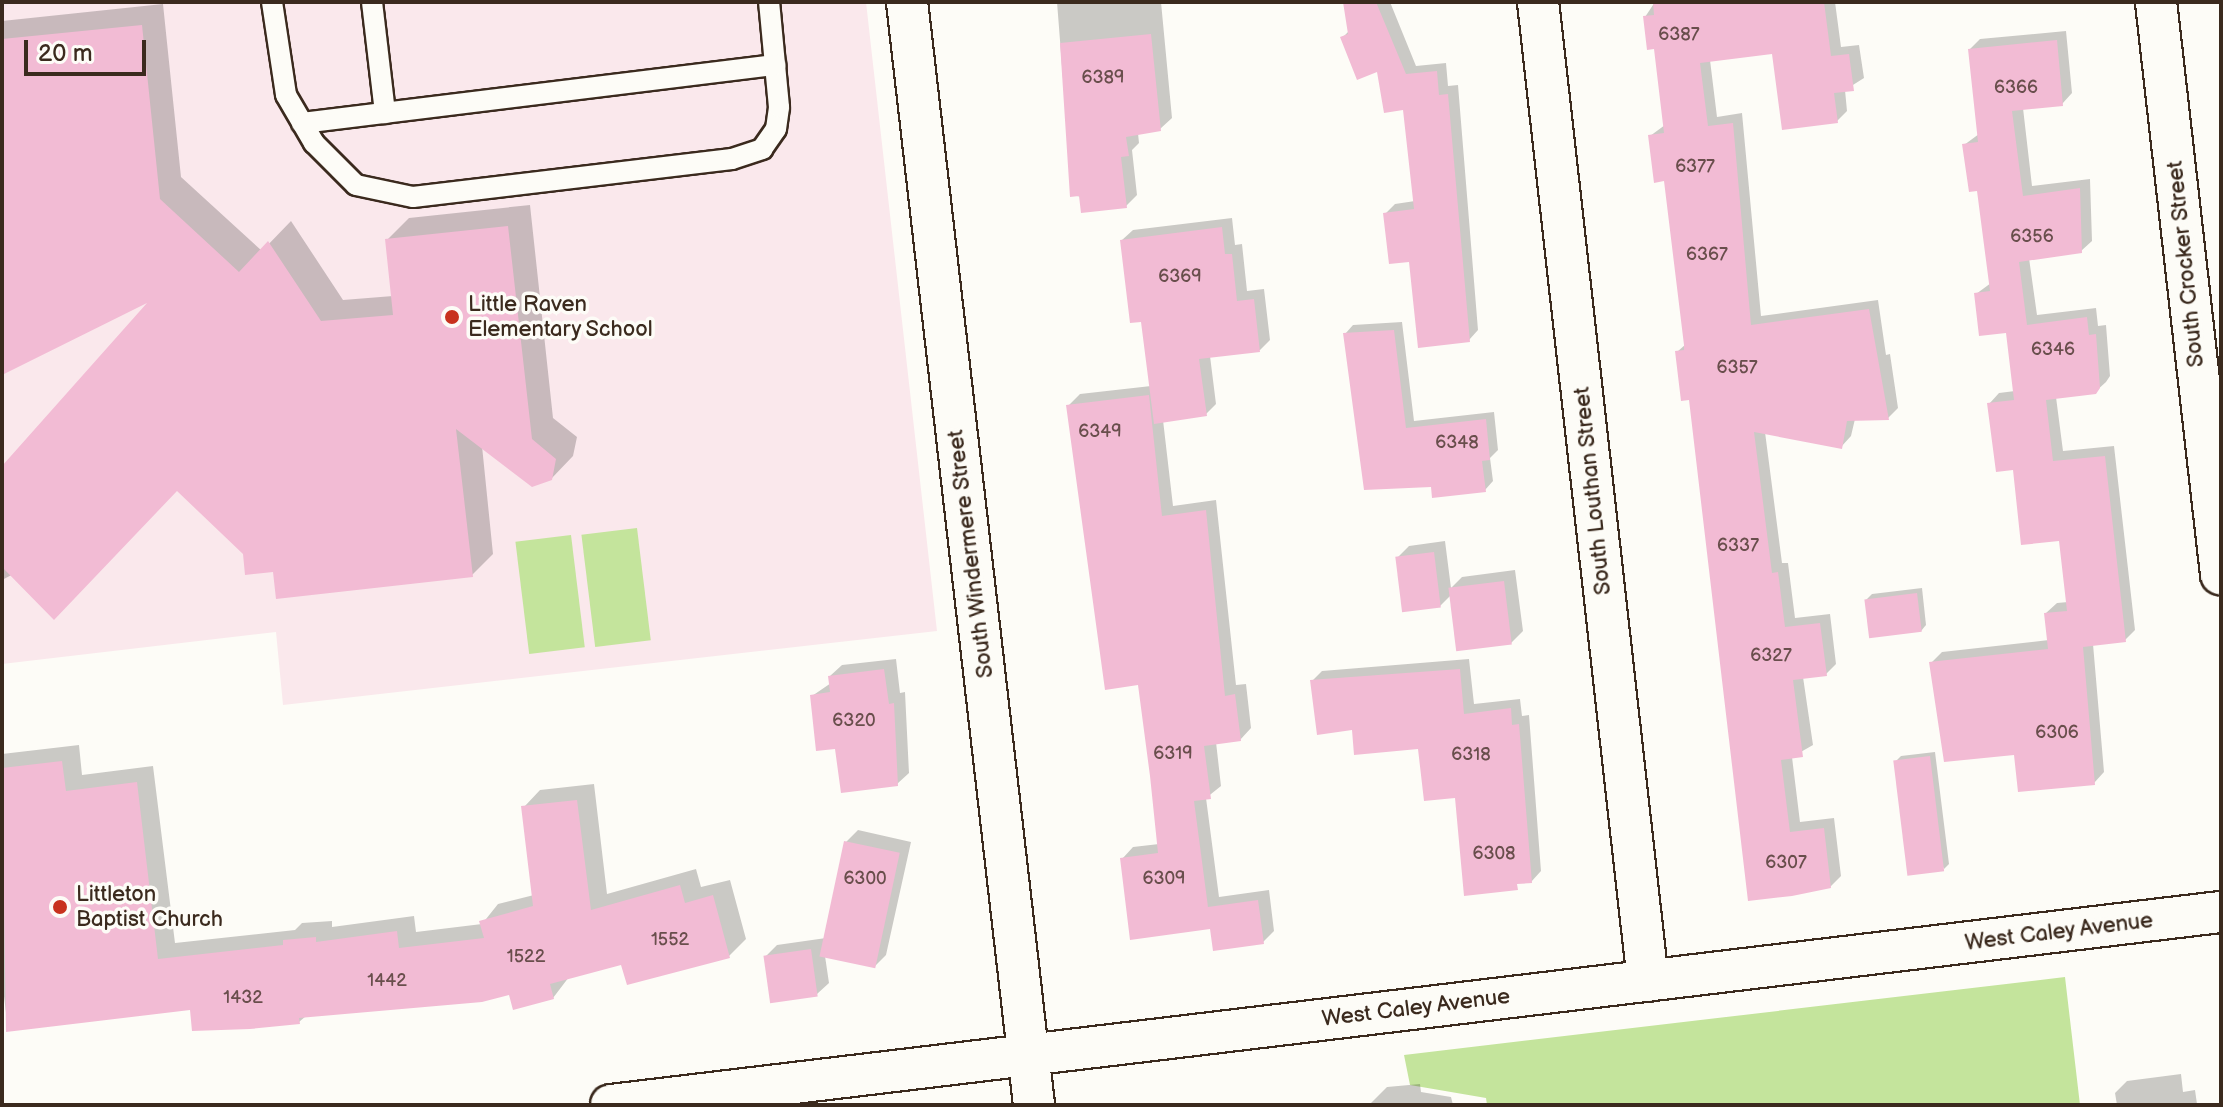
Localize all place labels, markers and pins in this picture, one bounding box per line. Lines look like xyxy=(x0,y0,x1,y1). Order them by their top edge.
place label: Little Raven Elementary School xyxy=(468,291,654,342)
marker: Little Raven Elementary School xyxy=(443,308,461,326)
place label: Littleton Baptist Church xyxy=(76,881,223,932)
marker: Littleton Baptist Church xyxy=(51,898,69,916)

